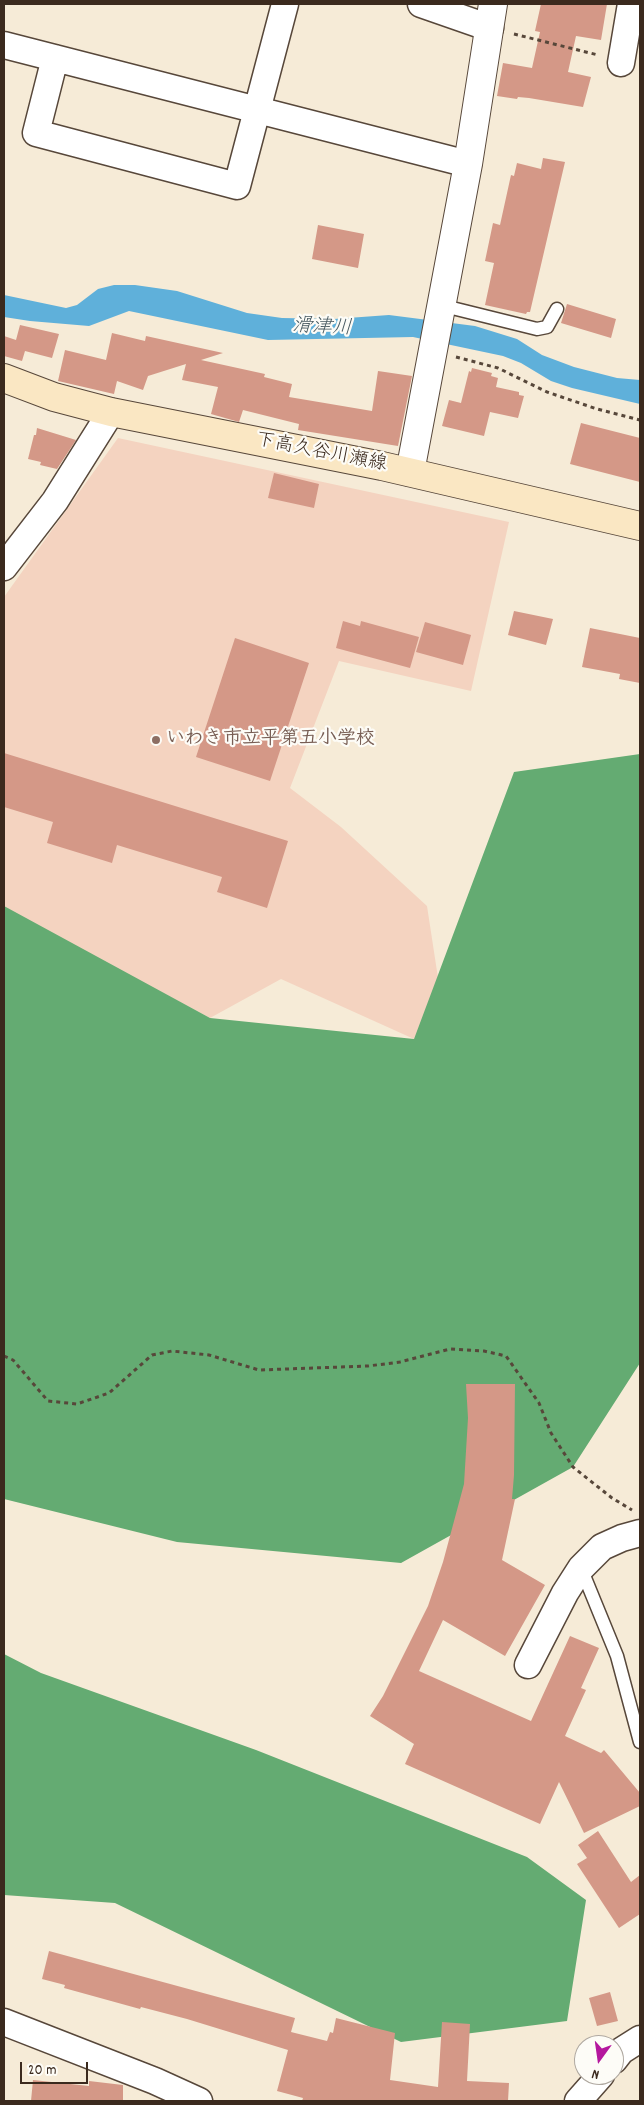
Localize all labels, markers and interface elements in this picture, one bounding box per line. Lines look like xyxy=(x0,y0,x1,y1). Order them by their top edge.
water label: 滑津川 xyxy=(291,315,353,343)
street label: 下高久谷川瀬線 xyxy=(254,430,388,478)
place label: いわき市立平第五小学校 xyxy=(166,729,375,751)
marker: いわき市立平第五小学校 xyxy=(150,734,162,746)
north arrow xyxy=(574,2035,624,2085)
scale bar xyxy=(22,2052,90,2084)
text: 20 m xyxy=(28,2060,56,2082)
text: N xyxy=(590,2063,601,2084)

